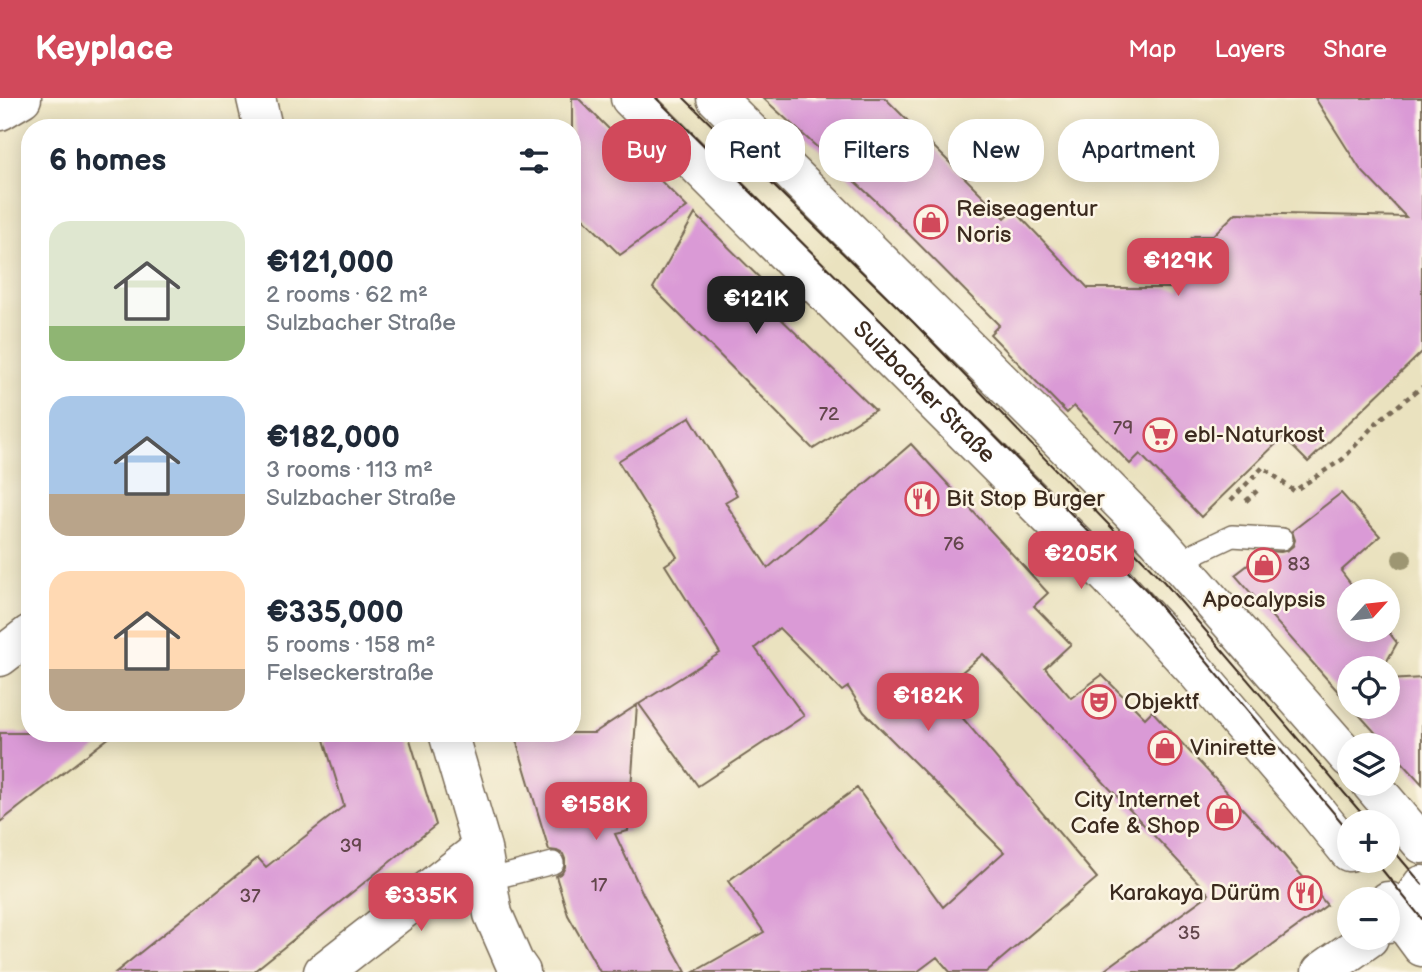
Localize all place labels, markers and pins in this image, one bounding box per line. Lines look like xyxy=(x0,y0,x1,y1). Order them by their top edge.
place label: Reiseagentur Noris xyxy=(956,195,1098,249)
shop icon: Reiseagentur Noris xyxy=(912,203,950,241)
pin: €129K xyxy=(1129,238,1227,298)
pin: €121K xyxy=(707,276,805,336)
supermarket icon: ebl-Naturkost xyxy=(1141,416,1179,454)
place label: ebl-Naturkost xyxy=(1184,421,1325,449)
restaurant icon: Bit Stop Burger xyxy=(903,480,941,518)
place label: Bit Stop Burger xyxy=(946,485,1105,513)
pin: €205K xyxy=(1032,532,1130,591)
shop icon: Apocalypsis xyxy=(1245,546,1283,584)
place label: Apocalypsis xyxy=(1203,586,1325,614)
pin: €182K xyxy=(879,674,977,733)
theatre icon: Objektf xyxy=(1080,683,1118,721)
place label: Objektf xyxy=(1124,688,1199,716)
shop icon: Vinirette xyxy=(1146,729,1184,767)
place label: Vinirette xyxy=(1190,734,1277,762)
pin: €158K xyxy=(547,782,645,842)
place label: City Internet Cafe & Shop xyxy=(1071,786,1200,840)
shop icon: City Internet Cafe & Shop xyxy=(1205,794,1243,832)
pin: €335K xyxy=(372,874,470,933)
restaurant icon: Karakaya Dürüm xyxy=(1286,874,1324,912)
place label: Karakaya Dürüm xyxy=(1109,879,1280,907)

